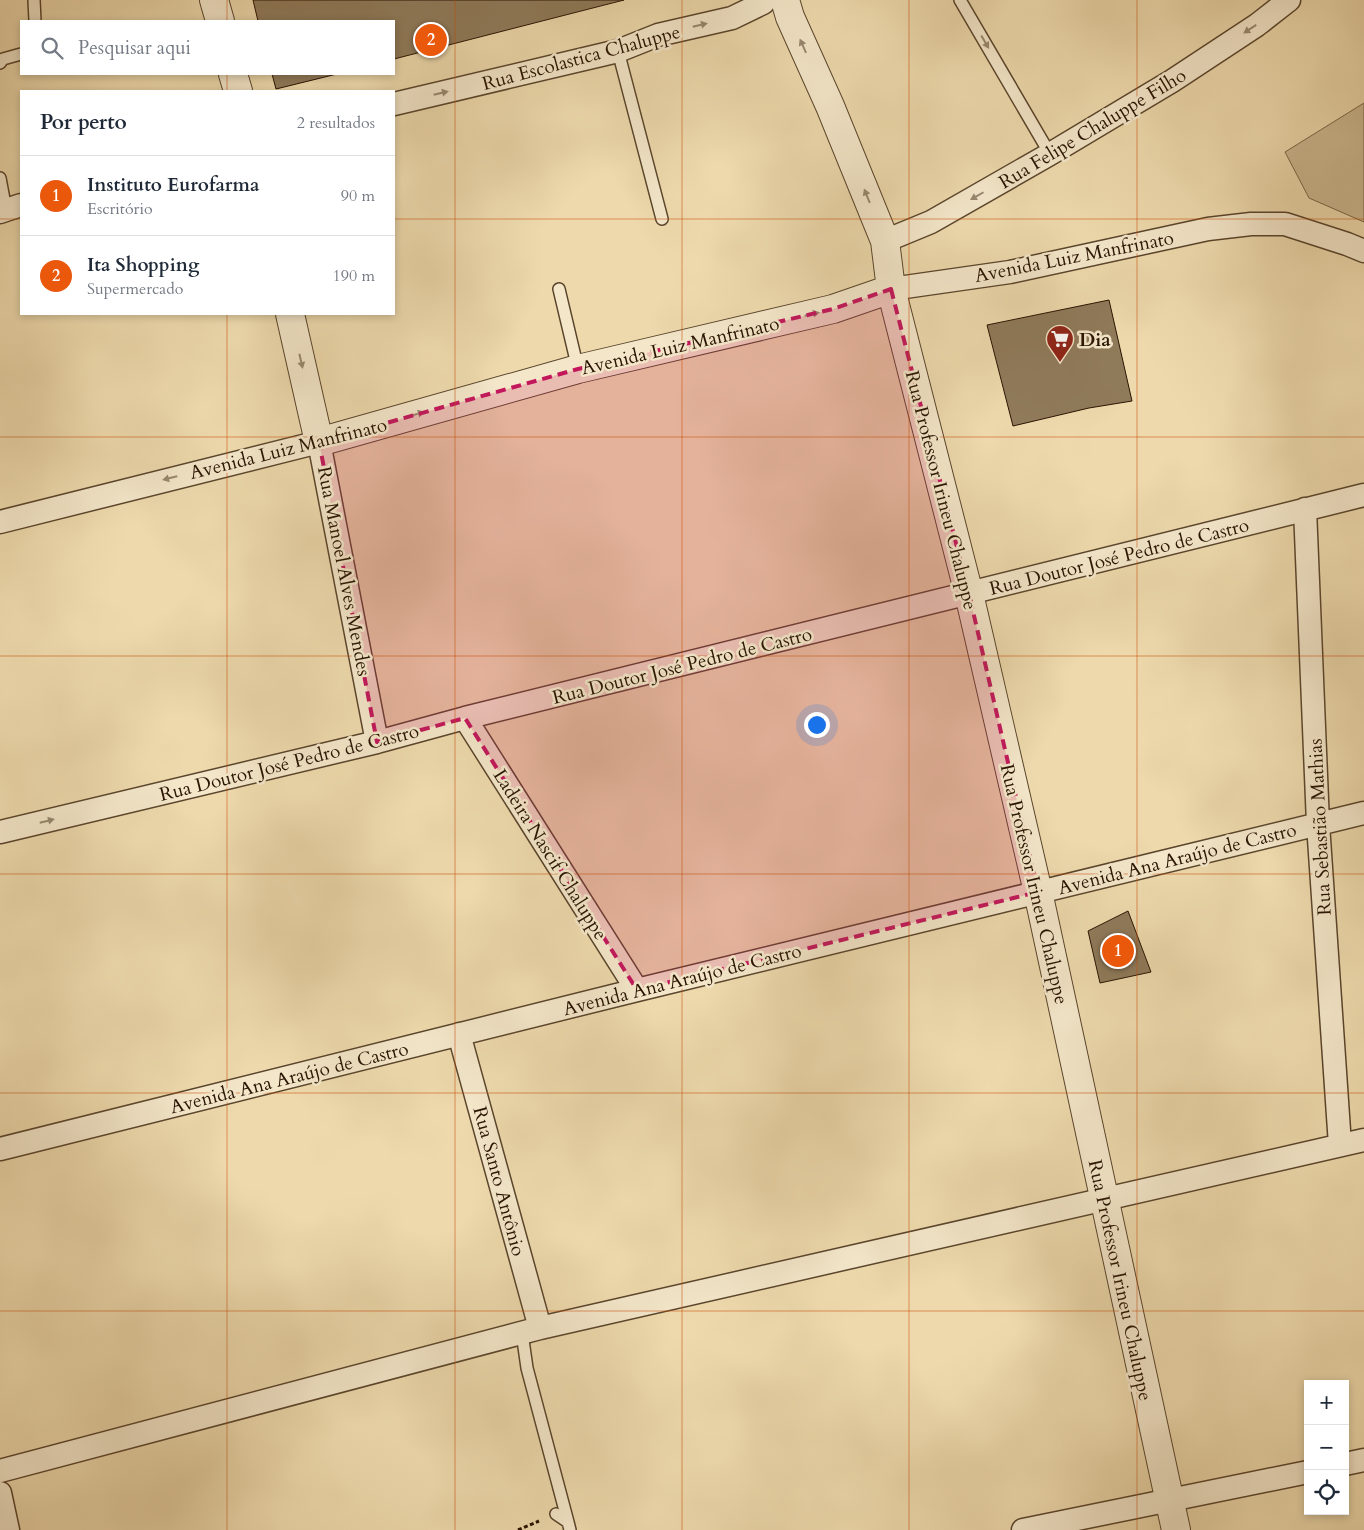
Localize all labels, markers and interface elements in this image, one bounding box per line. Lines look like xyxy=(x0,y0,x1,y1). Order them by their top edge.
street label: Rua Escolastica Chaluppe xyxy=(479,19,683,97)
search box xyxy=(20,20,395,75)
pin: 2 xyxy=(415,21,447,59)
one-way arrow xyxy=(692,21,707,29)
one-way arrow xyxy=(1244,24,1257,34)
icon: search xyxy=(38,34,66,62)
text: Pesquisar aqui xyxy=(78,35,191,61)
one-way arrow xyxy=(980,36,989,49)
one-way arrow xyxy=(799,39,807,53)
street label: Rua Felipe Chaluppe Filho xyxy=(994,62,1191,195)
one-way arrow xyxy=(434,89,449,97)
text: Por perto xyxy=(40,108,127,137)
text: 2 resultados xyxy=(297,112,375,134)
text: Instituto Eurofarma xyxy=(87,172,259,198)
text: 1 xyxy=(52,185,60,207)
text: 90 m xyxy=(341,185,375,207)
one-way arrow xyxy=(862,189,870,203)
one-way arrow xyxy=(970,192,985,200)
text: Escritório xyxy=(87,198,153,220)
street label: Avenida Luiz Manfrinato xyxy=(972,225,1176,289)
text: Ita Shopping xyxy=(87,252,199,278)
text: 2 xyxy=(52,265,60,287)
text: 190 m xyxy=(333,265,375,287)
text: Supermercado xyxy=(87,278,183,300)
one-way arrow xyxy=(804,310,819,318)
street label: Avenida Luiz Manfrinato xyxy=(579,311,782,381)
supermarket icon: Dia xyxy=(1045,324,1075,363)
place label: Dia xyxy=(1079,327,1111,353)
one-way arrow xyxy=(297,354,305,369)
street label: Rua Professor Irineu Chaluppe xyxy=(899,368,983,613)
one-way arrow xyxy=(409,410,424,418)
street label: Avenida Luiz Manfrinato xyxy=(187,412,390,486)
street label: Rua Manoel Alves Mendes xyxy=(311,464,377,678)
one-way arrow xyxy=(163,474,178,482)
street label: Rua Doutor José Pedro de Castro xyxy=(987,512,1252,602)
street label: Rua Doutor José Pedro de Castro xyxy=(550,621,815,711)
your location xyxy=(804,712,830,738)
street label: Rua Doutor José Pedro de Castro xyxy=(157,718,422,808)
street label: Rua Sebastião Mathias xyxy=(1302,738,1338,916)
street label: Rua Professor Irineu Chaluppe xyxy=(994,762,1074,1007)
street label: Ladeira Nascif Chaluppe xyxy=(487,764,613,945)
one-way arrow xyxy=(40,817,55,825)
street label: Avenida Ana Araújo de Castro xyxy=(1055,817,1299,901)
pin: 1 xyxy=(1102,932,1134,970)
street label: Avenida Ana Araújo de Castro xyxy=(560,938,804,1022)
street label: Avenida Ana Araújo de Castro xyxy=(167,1036,411,1120)
street label: Rua Santo Antônio xyxy=(467,1104,531,1259)
street label: Rua Professor Irineu Chaluppe xyxy=(1082,1157,1158,1403)
map controls xyxy=(1304,1380,1349,1515)
button: + xyxy=(1304,1380,1349,1425)
button: − xyxy=(1304,1425,1349,1470)
button: locate xyxy=(1304,1470,1349,1515)

